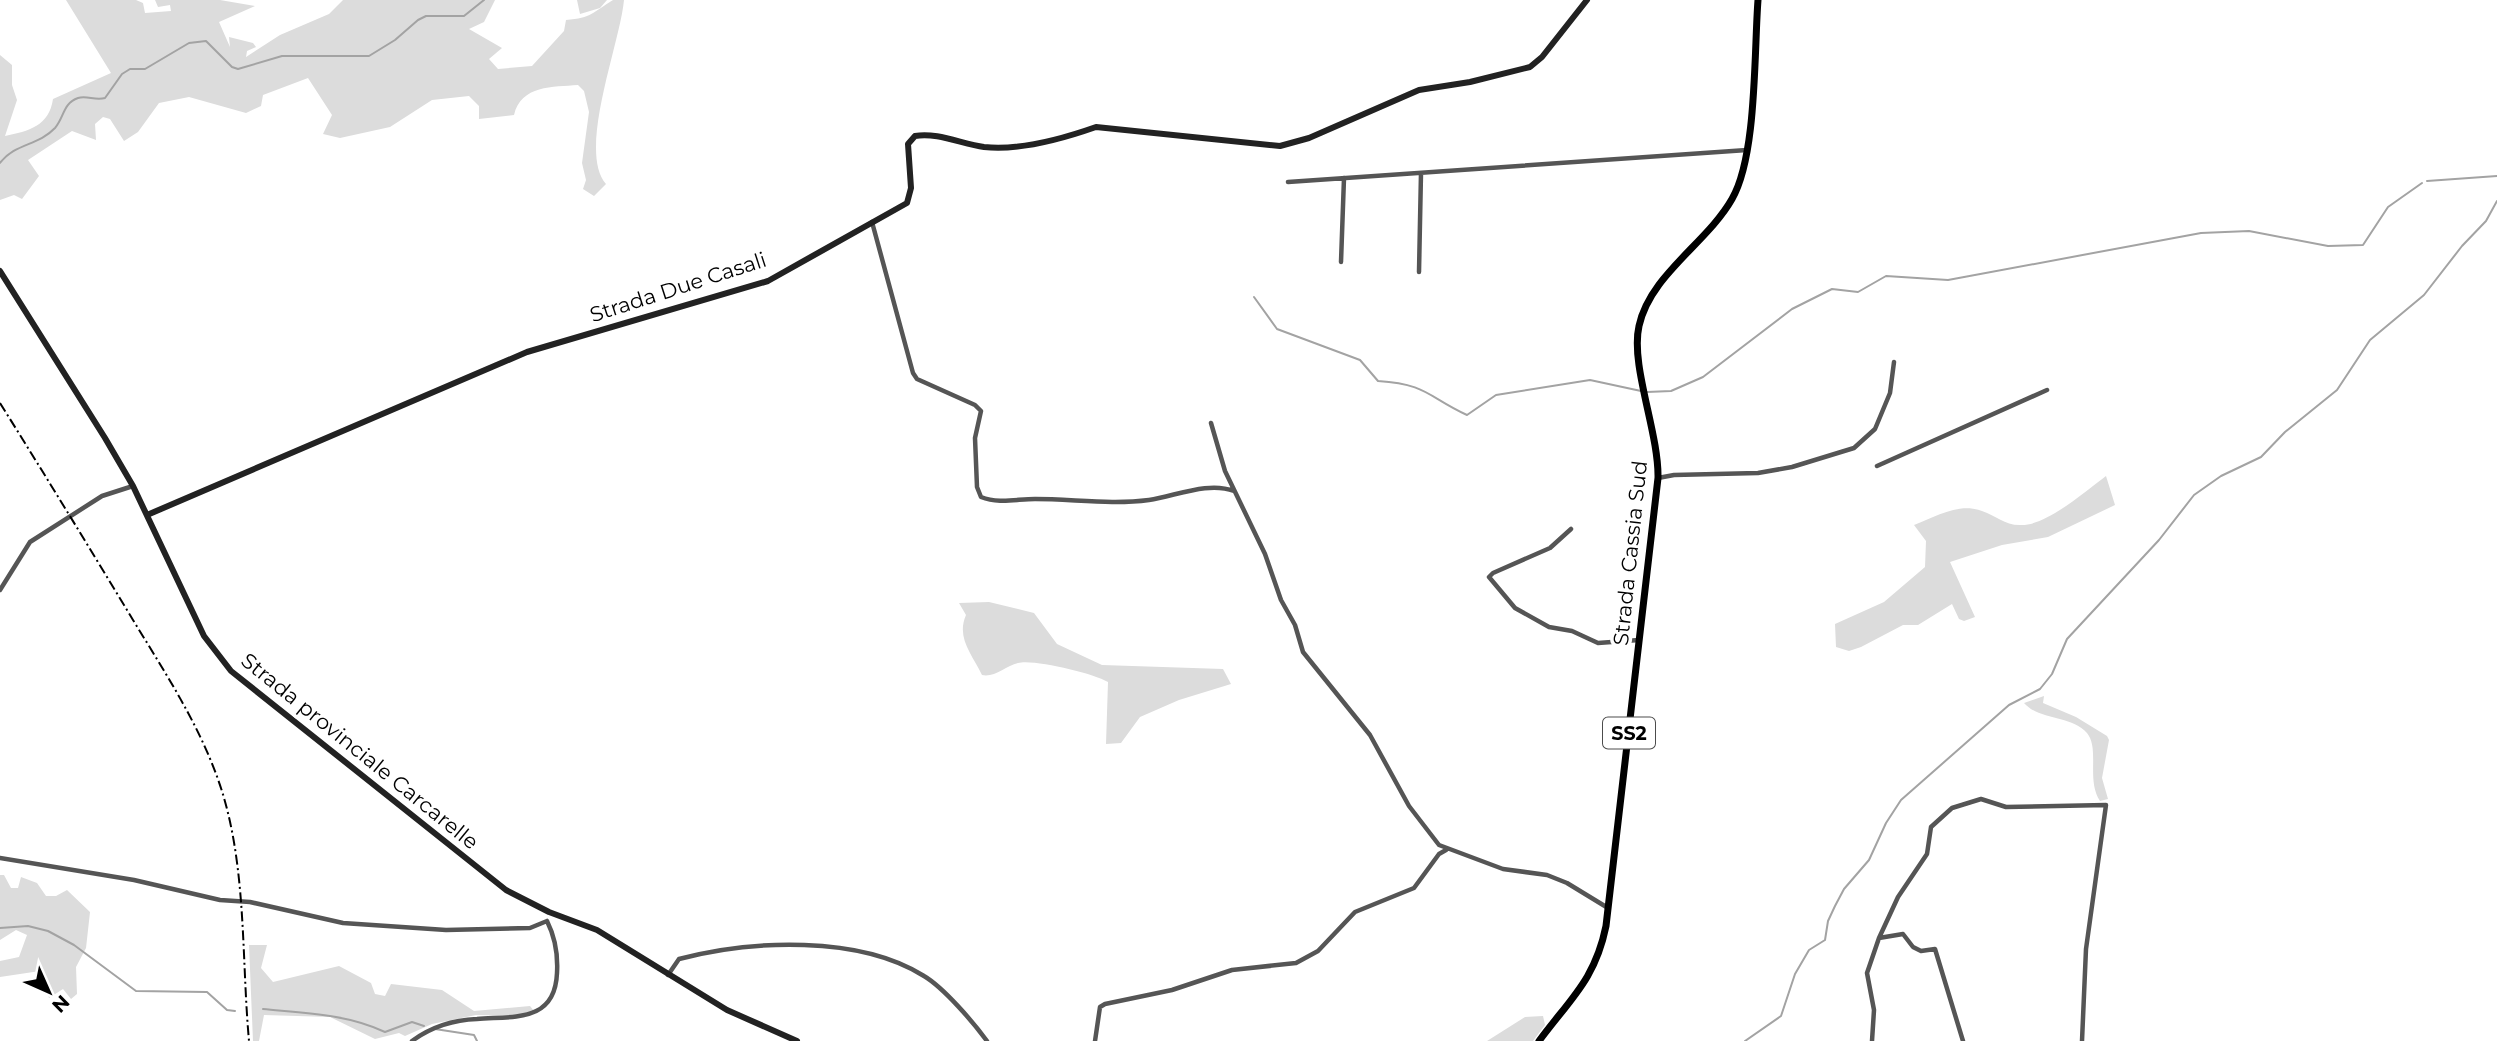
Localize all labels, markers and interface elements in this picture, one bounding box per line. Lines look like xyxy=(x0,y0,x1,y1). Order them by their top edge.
street label: Strada Due Casali xyxy=(587,247,769,327)
street label: Strada Cassia Sud xyxy=(1608,459,1652,647)
street label: Strada provinciale Carcarelle xyxy=(236,648,484,854)
road number: SS2 xyxy=(1603,718,1655,748)
north arrow xyxy=(14,957,84,1027)
text: N xyxy=(47,990,74,1017)

